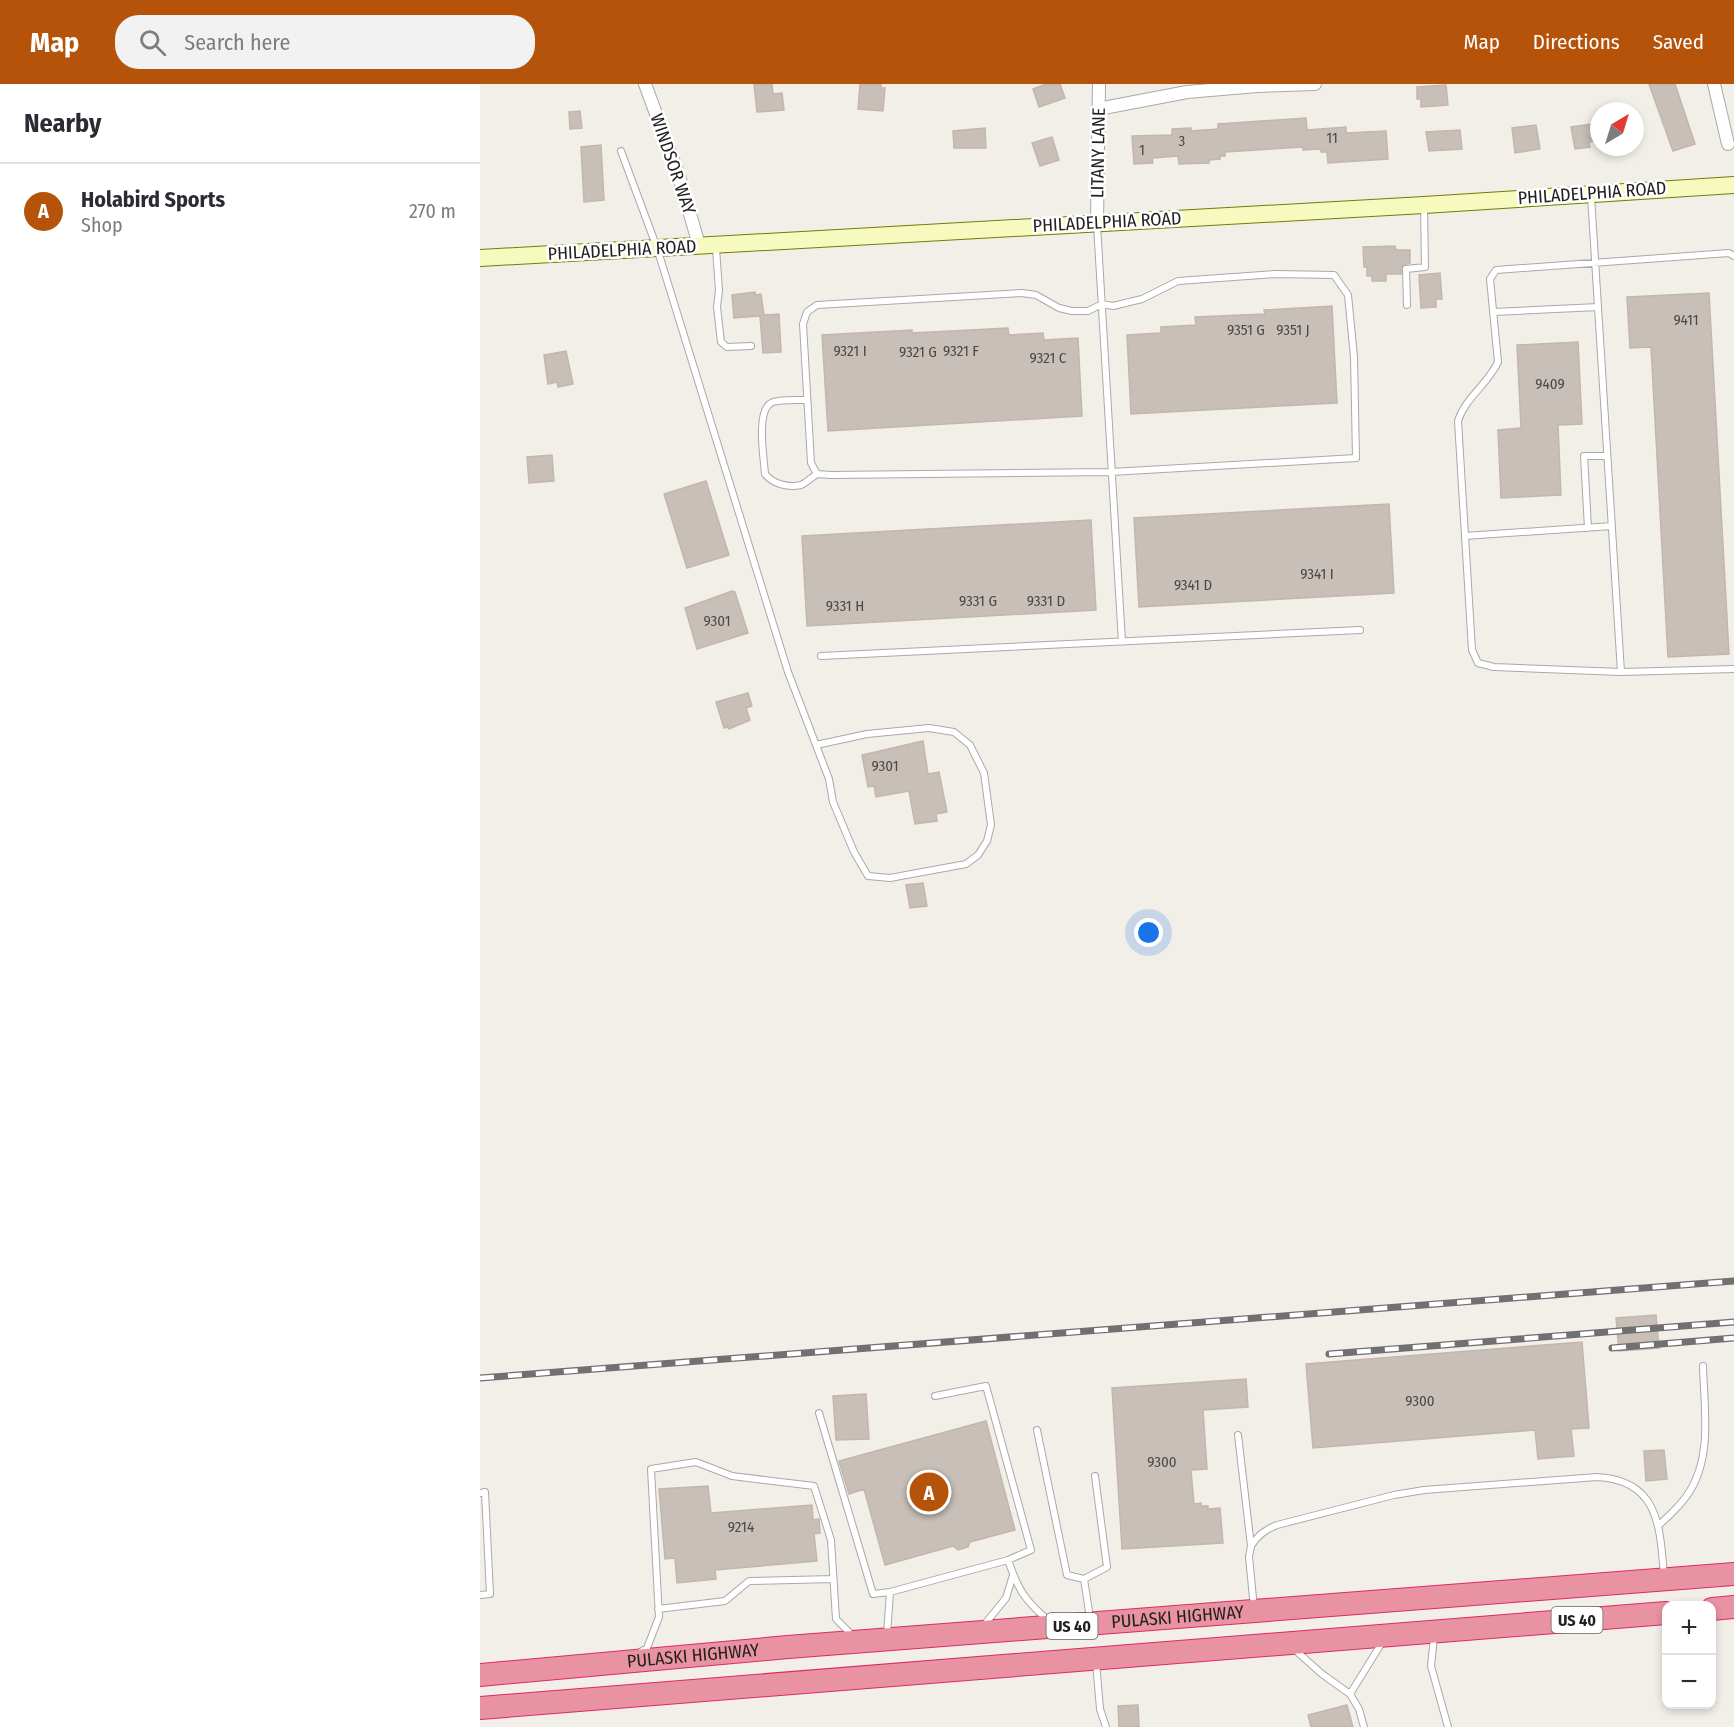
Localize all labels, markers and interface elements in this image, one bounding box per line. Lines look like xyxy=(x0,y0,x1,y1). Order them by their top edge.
search box xyxy=(115,15,535,69)
text: Map xyxy=(30,26,79,59)
icon: search xyxy=(136,26,169,59)
text: Search here xyxy=(184,29,290,56)
text: Map xyxy=(1463,29,1500,55)
text: Directions xyxy=(1533,29,1620,55)
text: Saved xyxy=(1653,29,1704,55)
north arrow xyxy=(1590,102,1644,156)
text: Nearby xyxy=(24,108,101,139)
street label: LITANY LANE xyxy=(1086,108,1110,198)
street label: WINDSOR WAY xyxy=(646,111,700,217)
house number: 11 xyxy=(1326,129,1338,147)
house number: 3 xyxy=(1179,132,1186,150)
house number: 1 xyxy=(1139,141,1145,159)
street label: PHILADELPHIA ROAD xyxy=(1517,177,1667,209)
text: Holabird Sports xyxy=(81,186,225,213)
text: A xyxy=(38,199,49,223)
text: 270 m xyxy=(409,199,456,223)
street label: PHILADELPHIA ROAD xyxy=(1032,207,1182,237)
text: Shop xyxy=(81,213,123,237)
street label: PHILADELPHIA ROAD xyxy=(547,235,697,265)
house number: 9411 xyxy=(1673,311,1699,329)
house number: 9351 G xyxy=(1227,321,1265,339)
house number: 9351 J xyxy=(1276,321,1310,339)
house number: 9321 I xyxy=(833,342,867,360)
house number: 9321 F xyxy=(943,342,979,360)
house number: 9321 G xyxy=(899,343,937,361)
house number: 9321 C xyxy=(1030,349,1067,367)
house number: 9409 xyxy=(1535,375,1565,393)
house number: 9341 I xyxy=(1300,565,1334,583)
house number: 9341 D xyxy=(1174,576,1212,594)
house number: 9331 G xyxy=(959,592,997,610)
house number: 9331 D xyxy=(1027,592,1065,610)
house number: 9331 H xyxy=(826,597,864,615)
house number: 9301 xyxy=(703,612,731,630)
house number: 9301 xyxy=(871,757,899,775)
your location xyxy=(1134,918,1163,947)
house number: 9300 xyxy=(1405,1392,1435,1410)
house number: 9300 xyxy=(1147,1453,1177,1471)
pin: A xyxy=(910,1470,948,1514)
house number: 9214 xyxy=(728,1518,754,1536)
street label: PULASKI HIGHWAY xyxy=(1111,1601,1245,1633)
map controls xyxy=(1662,1601,1716,1709)
button: + xyxy=(1662,1601,1716,1655)
road number: US 40 xyxy=(1552,1607,1602,1633)
road number: US 40 xyxy=(1046,1613,1098,1639)
street label: PULASKI HIGHWAY xyxy=(626,1639,760,1673)
button: − xyxy=(1662,1655,1716,1709)

